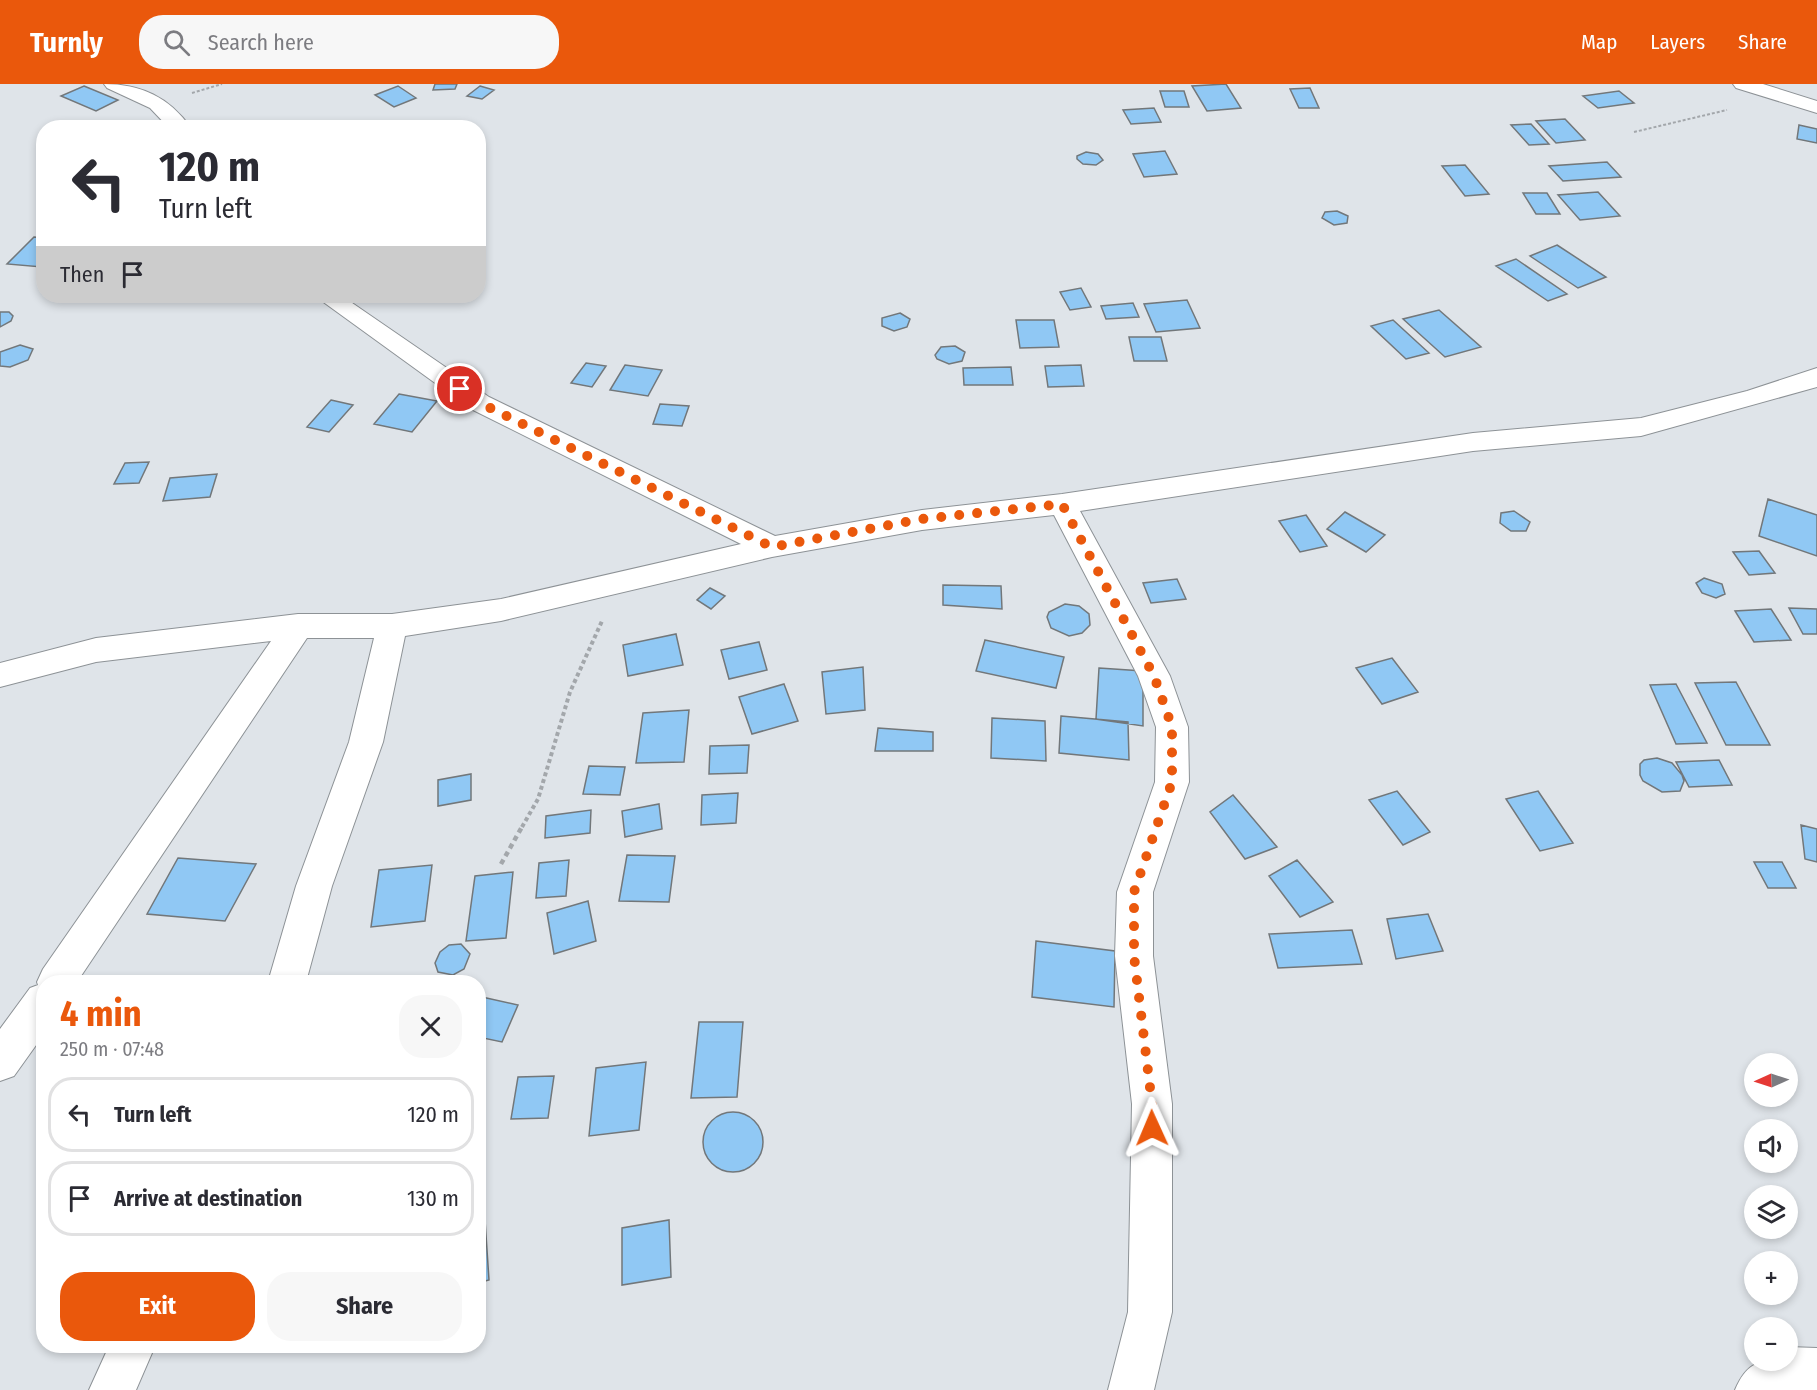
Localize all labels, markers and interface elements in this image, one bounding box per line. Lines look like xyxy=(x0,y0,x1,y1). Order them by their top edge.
search box xyxy=(139,15,559,69)
text: Turnly xyxy=(30,26,103,59)
icon: search xyxy=(160,26,193,59)
text: Search here xyxy=(208,29,314,56)
text: Map xyxy=(1581,29,1617,55)
text: Layers xyxy=(1650,29,1705,55)
text: Share xyxy=(1738,29,1787,55)
text: 120 m xyxy=(159,142,260,192)
icon: left xyxy=(60,144,138,222)
text: Turn left xyxy=(159,193,252,225)
icon: arrive xyxy=(116,258,149,291)
text: Then xyxy=(60,261,104,288)
pin xyxy=(434,363,485,414)
icon: arrive xyxy=(443,372,476,405)
text: 4 min xyxy=(60,992,142,1036)
button: close xyxy=(399,995,462,1058)
text: 250 m · 07:48 xyxy=(60,1037,164,1061)
north arrow xyxy=(1744,1053,1798,1107)
map controls xyxy=(1744,1053,1798,1371)
position arrow xyxy=(1120,1096,1184,1160)
icon: left xyxy=(63,1098,96,1131)
text: Turn left xyxy=(114,1101,192,1128)
text: 120 m xyxy=(407,1101,459,1128)
button: sound xyxy=(1744,1119,1798,1173)
icon: arrive xyxy=(63,1182,96,1215)
text: Arrive at destination xyxy=(114,1185,302,1212)
text: 130 m xyxy=(407,1185,459,1212)
button: layers xyxy=(1744,1185,1798,1239)
button: + xyxy=(1744,1251,1798,1305)
button: Exit xyxy=(60,1272,255,1341)
button: Share xyxy=(267,1272,462,1341)
button: − xyxy=(1744,1317,1798,1371)

